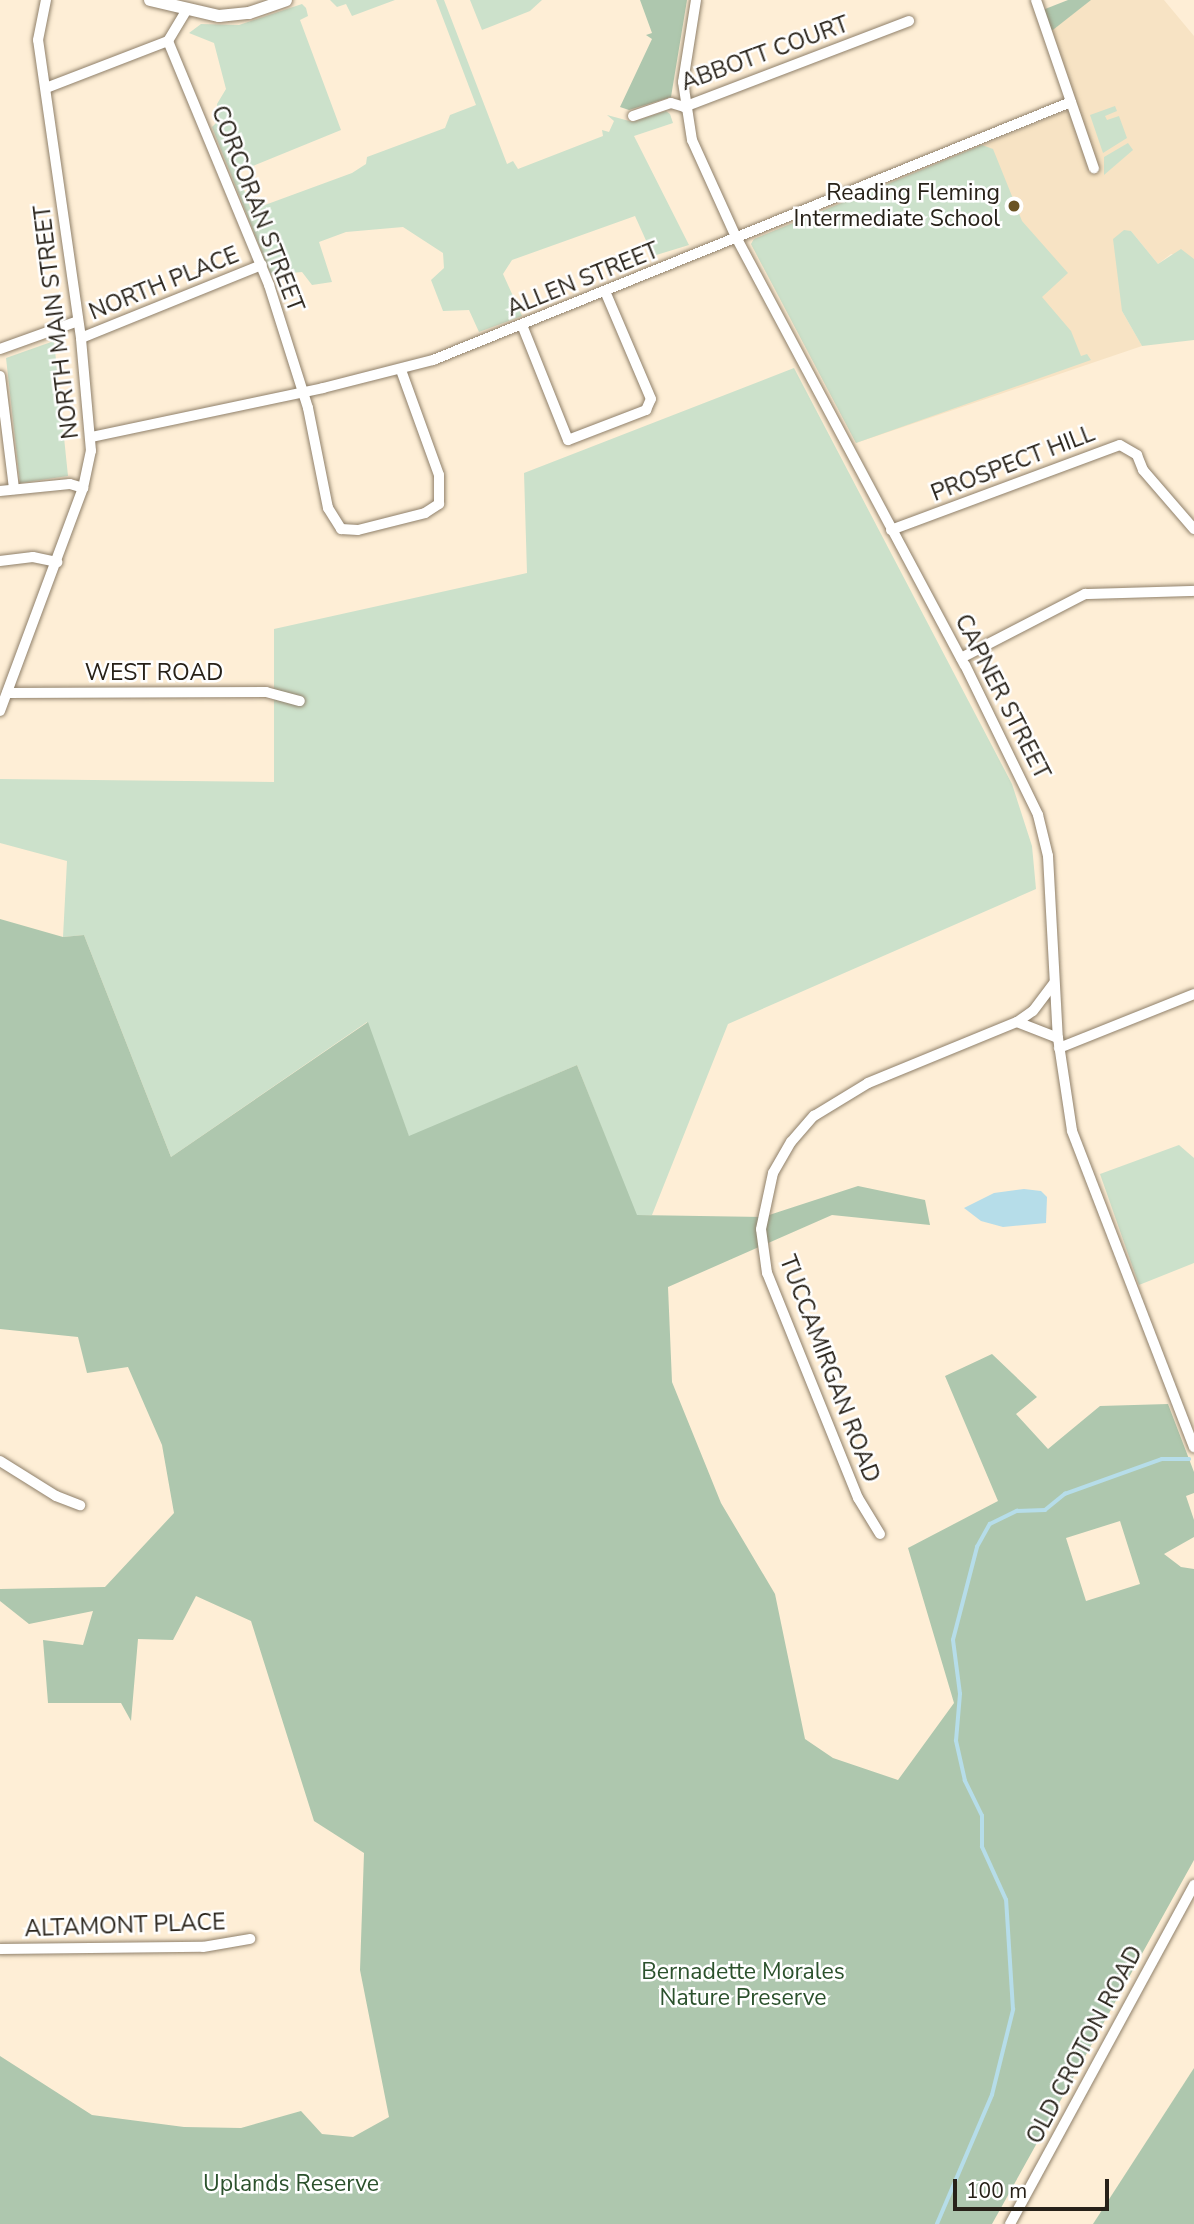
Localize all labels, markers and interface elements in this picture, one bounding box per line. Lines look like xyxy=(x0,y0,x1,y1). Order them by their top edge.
street label: ABBOTT COURT xyxy=(677,11,853,97)
street label: CORCORAN STREET xyxy=(205,102,309,316)
place label: Reading Fleming Intermediate School xyxy=(793,179,1000,233)
marker: Reading Fleming Intermediate School xyxy=(1006,198,1022,214)
street label: NORTH MAIN STREET xyxy=(29,203,85,441)
street label: ALLEN STREET xyxy=(503,237,663,323)
street label: NORTH PLACE xyxy=(85,241,243,327)
street label: PROSPECT HILL xyxy=(927,420,1099,508)
street label: CAPNER STREET xyxy=(948,610,1056,784)
street label: WEST ROAD xyxy=(85,659,223,687)
street label: TUCCAMIRGAN ROAD xyxy=(773,1252,885,1486)
street label: ALTAMONT PLACE xyxy=(24,1909,226,1943)
street label: OLD CROTON ROAD xyxy=(1021,1941,1149,2149)
park label: Bernadette Morales Nature Preserve xyxy=(641,1958,845,2012)
scale bar xyxy=(956,2164,1112,2208)
park label: Uplands Reserve xyxy=(203,2170,379,2198)
text: 100 m xyxy=(966,2177,1027,2205)

